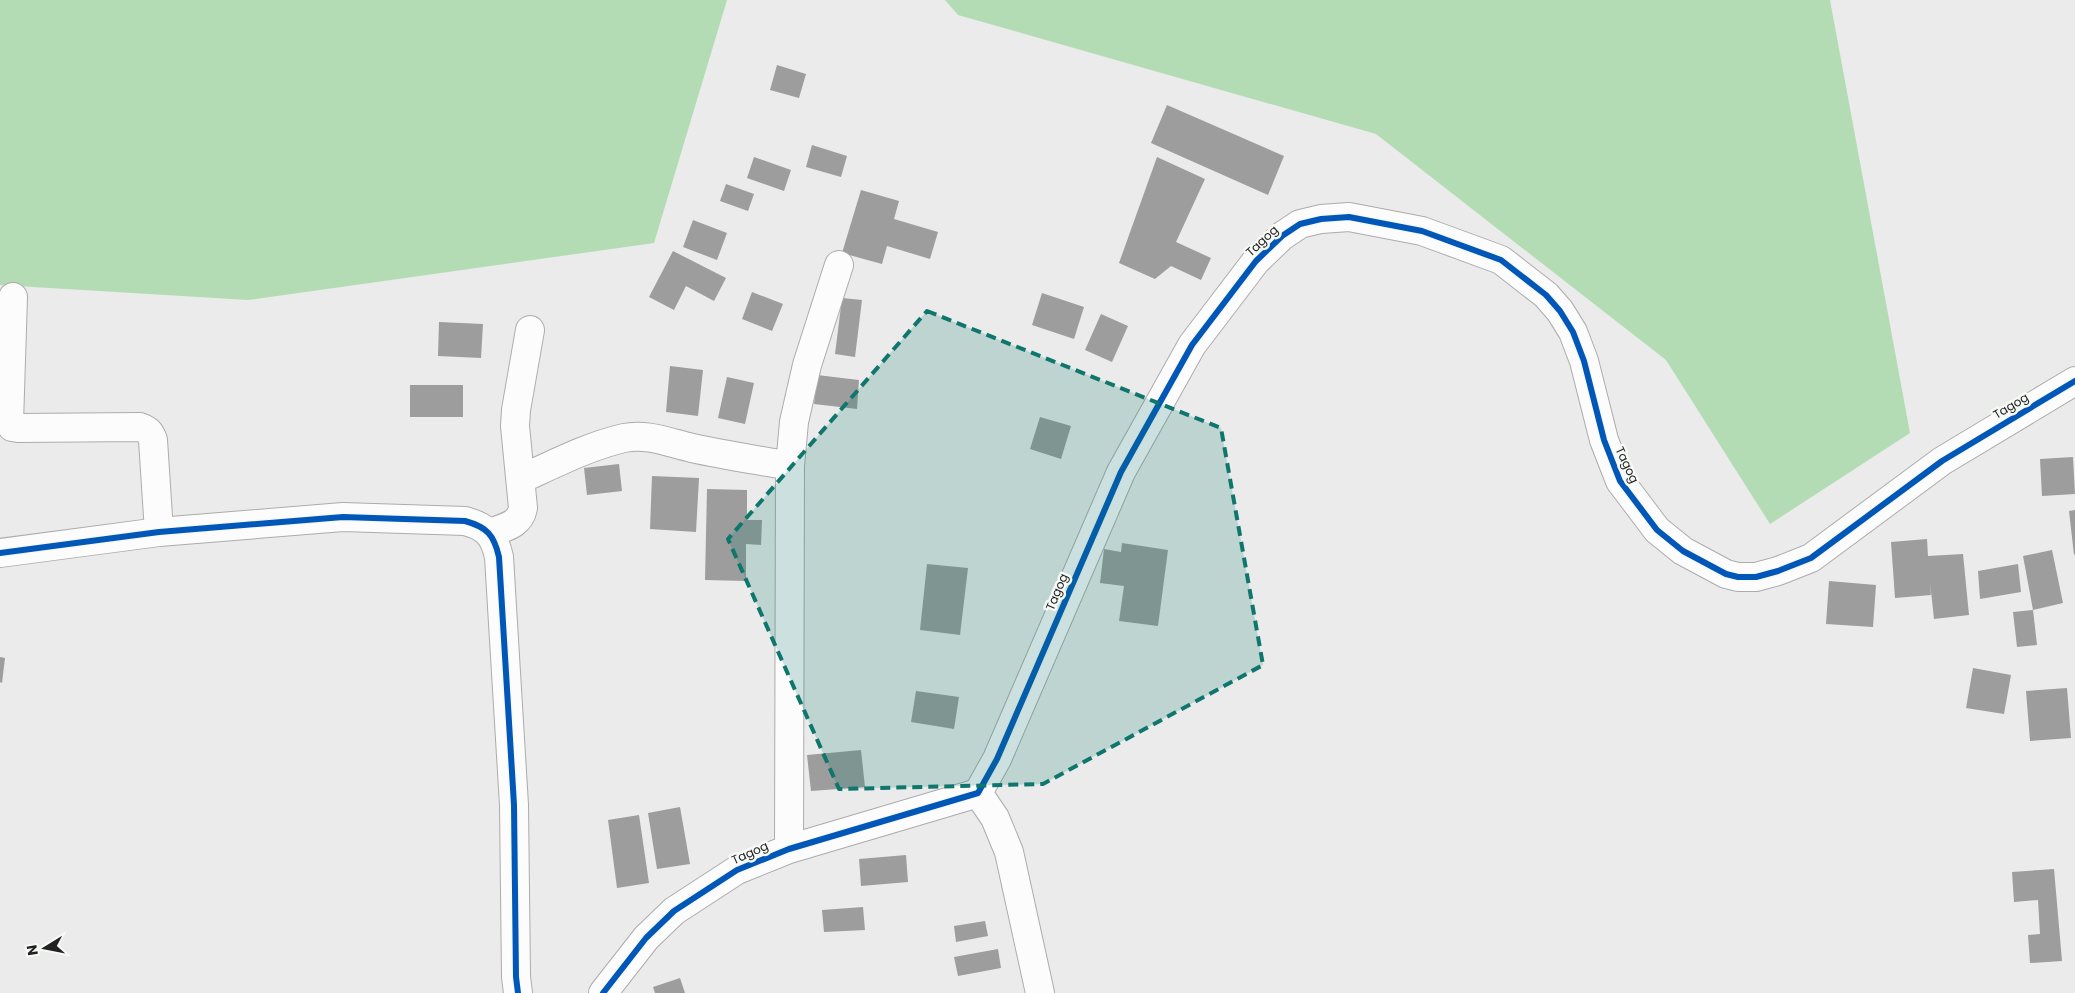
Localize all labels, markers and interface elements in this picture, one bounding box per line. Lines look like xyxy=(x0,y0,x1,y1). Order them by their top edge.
street label: Tagog xyxy=(1242,221,1282,260)
street label: Tagog xyxy=(1990,388,2032,423)
street label: Tagog xyxy=(1612,444,1643,486)
street label: Tagog xyxy=(1041,571,1072,613)
street label: Tagog xyxy=(729,837,771,868)
north arrow xyxy=(20,923,70,973)
text: N xyxy=(21,943,43,957)

